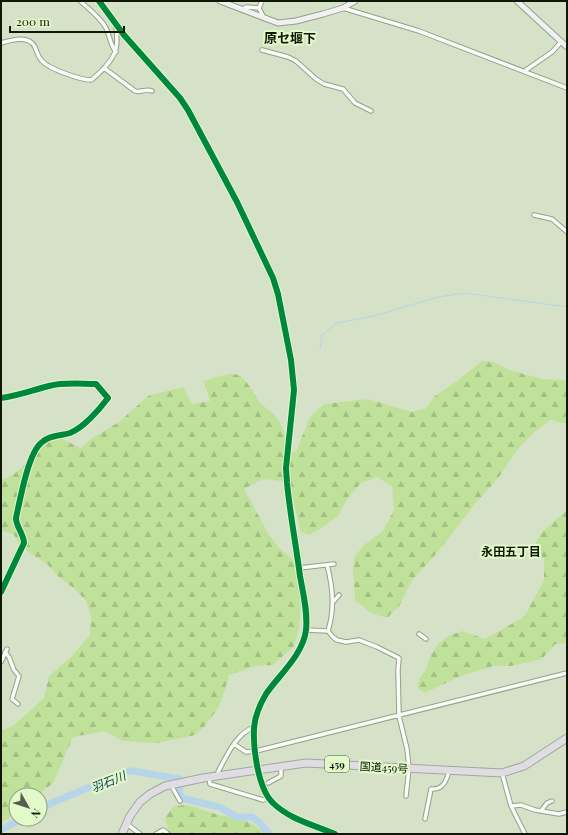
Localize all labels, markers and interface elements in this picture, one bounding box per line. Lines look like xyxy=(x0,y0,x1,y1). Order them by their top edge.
scale bar xyxy=(10,8,124,34)
text: 200 m xyxy=(16,13,50,29)
district label: 原セ堰下 xyxy=(264,29,316,46)
district label: 永田五丁目 xyxy=(481,543,541,559)
road number: 459 xyxy=(325,756,349,772)
street label: 国道459号 xyxy=(359,758,409,776)
water label: 羽石川 xyxy=(88,766,130,795)
north arrow xyxy=(8,787,48,827)
text: N xyxy=(28,806,44,821)

